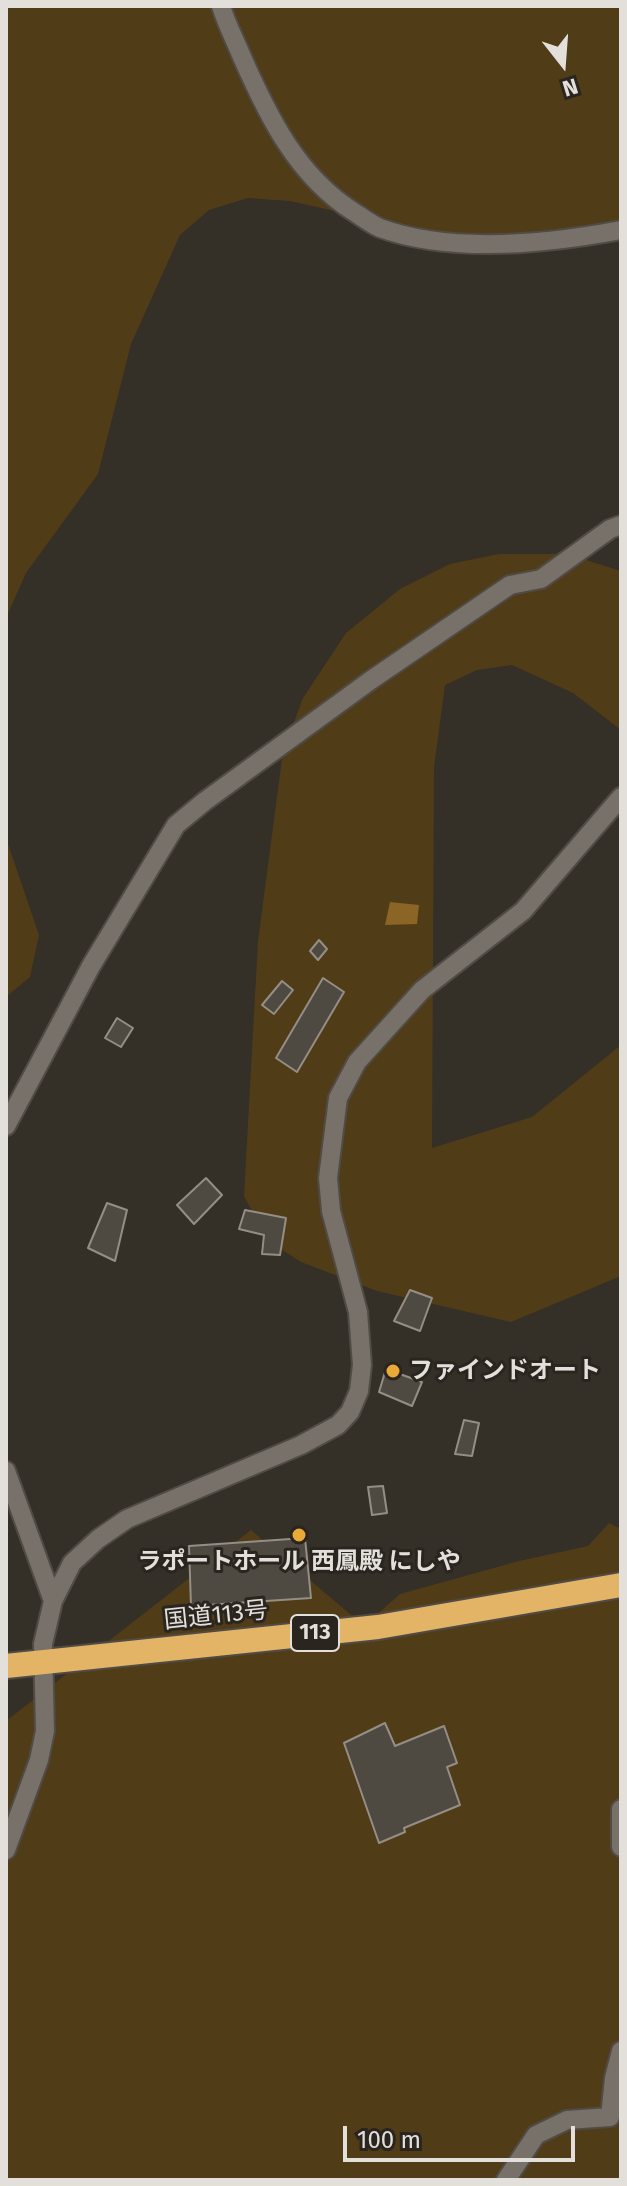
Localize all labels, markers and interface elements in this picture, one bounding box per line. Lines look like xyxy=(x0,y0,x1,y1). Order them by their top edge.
north arrow xyxy=(523,24,603,104)
text: N xyxy=(559,72,581,102)
place label: ファインドオート xyxy=(409,1357,601,1385)
marker: ファインドオート xyxy=(384,1362,402,1380)
marker: ラポートホール 西鳳殿 にしや xyxy=(290,1526,308,1544)
place label: ラポートホール 西鳳殿 にしや xyxy=(137,1548,461,1576)
street label: 国道113号 xyxy=(163,1596,269,1636)
road number: 113 xyxy=(291,1615,339,1651)
scale bar xyxy=(347,2110,579,2160)
text: 100 m xyxy=(357,2126,421,2154)

